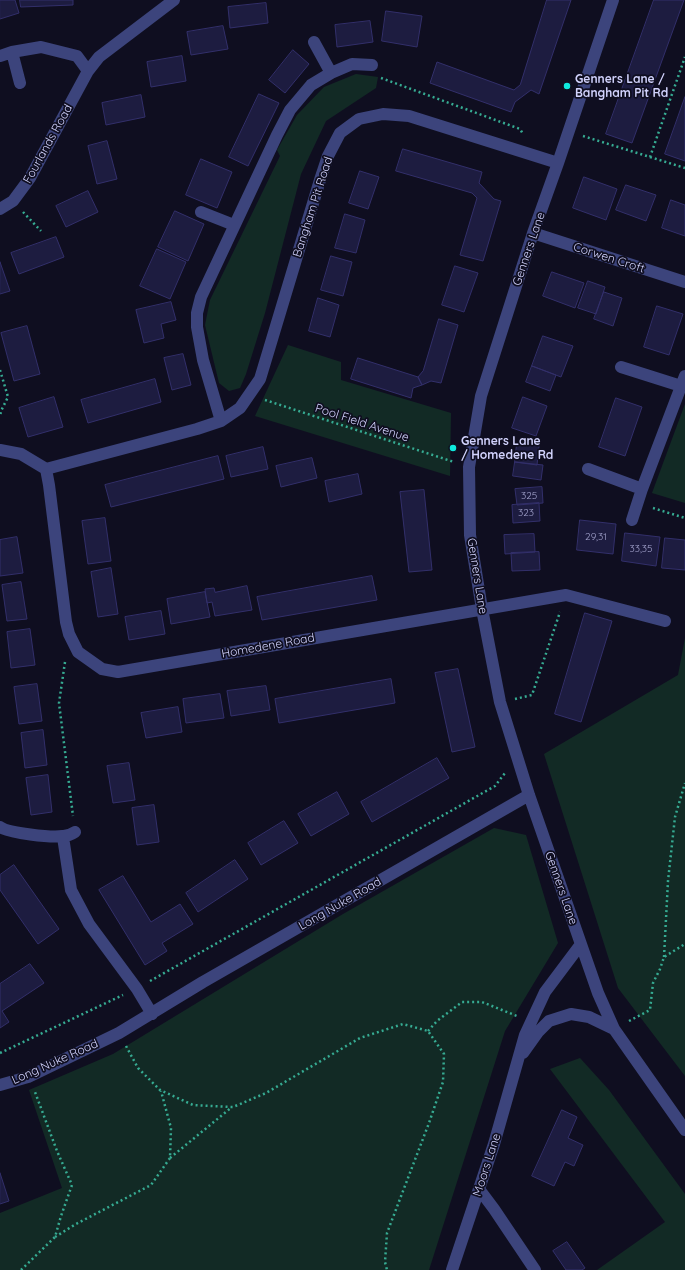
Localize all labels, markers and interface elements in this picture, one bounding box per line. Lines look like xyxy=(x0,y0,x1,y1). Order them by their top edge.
place label: Genners Lane / Bangham Pit Rd xyxy=(575,72,668,100)
marker: Genners Lane / Bangham Pit Rd xyxy=(562,81,572,91)
street label: Fourlands Road xyxy=(20,102,76,186)
street label: Bangham Pit Road xyxy=(290,155,336,259)
street label: Genners Lane xyxy=(510,210,548,288)
street label: Corwen Croft xyxy=(571,240,647,276)
street label: Pool Field Avenue xyxy=(313,401,411,445)
place label: Genners Lane / Homedene Rd xyxy=(461,434,553,462)
marker: Genners Lane / Homedene Rd xyxy=(448,443,458,453)
house number: 325 xyxy=(521,490,537,502)
house number: 323 xyxy=(518,507,534,519)
house number: 29,31 xyxy=(585,531,607,543)
street label: Genners Lane xyxy=(464,537,490,615)
house number: 33,35 xyxy=(629,543,653,555)
street label: Homedene Road xyxy=(220,631,316,661)
street label: Genners Lane xyxy=(542,849,580,927)
street label: Long Nuke Road xyxy=(296,875,384,933)
street label: Long Nuke Road xyxy=(10,1037,100,1087)
street label: Moors Lane xyxy=(470,1132,504,1198)

